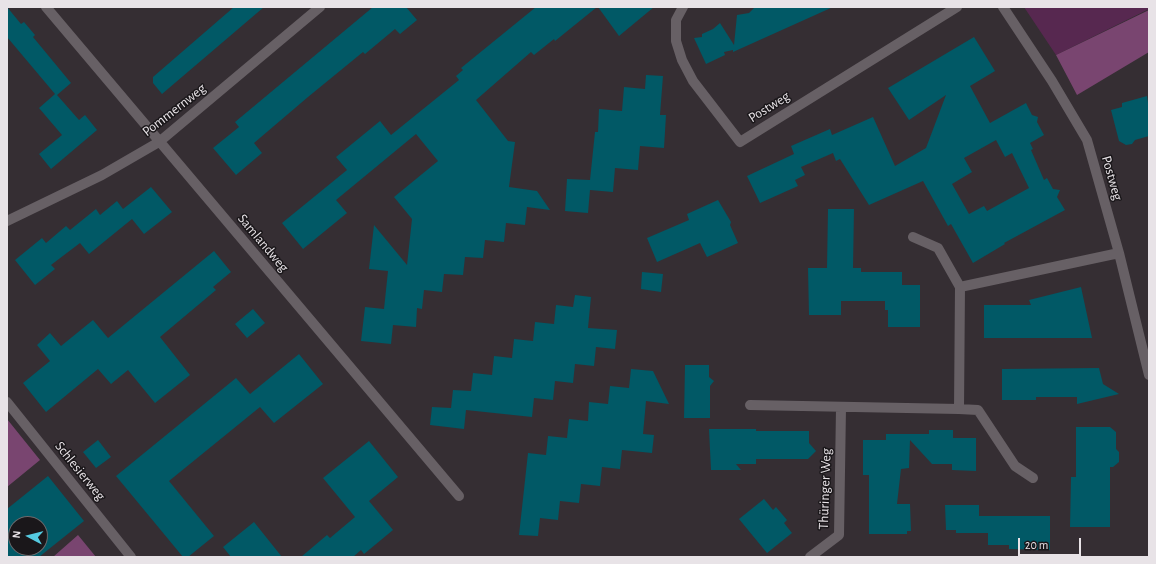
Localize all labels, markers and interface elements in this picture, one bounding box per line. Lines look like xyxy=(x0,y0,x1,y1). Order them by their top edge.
street label: Pommernweg xyxy=(139,80,209,140)
street label: Postweg xyxy=(745,88,793,126)
street label: Postweg xyxy=(1098,154,1126,202)
street label: Samlandweg xyxy=(234,211,292,275)
street label: Schlesierweg xyxy=(51,438,109,504)
street label: Thüringer Weg xyxy=(815,448,835,530)
north arrow xyxy=(8,516,48,556)
text: N xyxy=(11,530,23,539)
scale bar xyxy=(1020,530,1083,556)
text: 20 m xyxy=(1025,539,1048,551)

